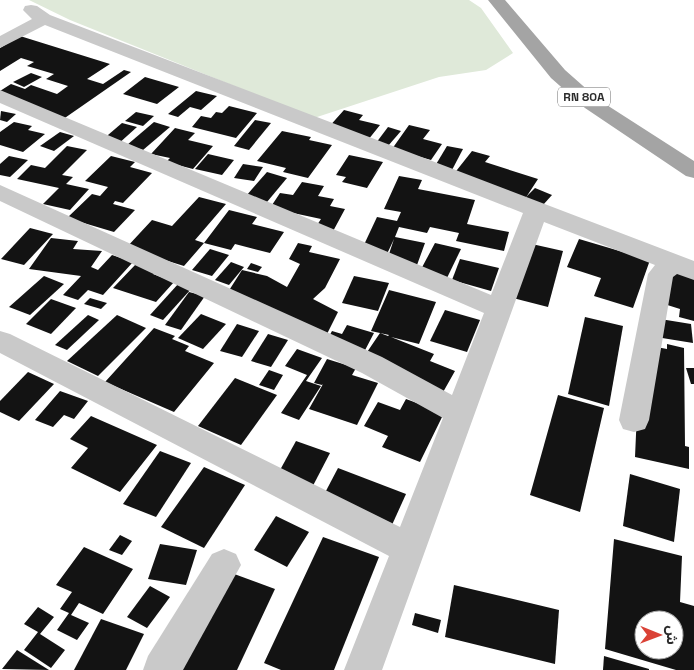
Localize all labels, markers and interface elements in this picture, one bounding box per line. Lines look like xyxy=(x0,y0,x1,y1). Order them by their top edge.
road number: RN 80A xyxy=(558,88,610,106)
north arrow xyxy=(634,610,684,660)
text: ش xyxy=(663,625,681,645)

